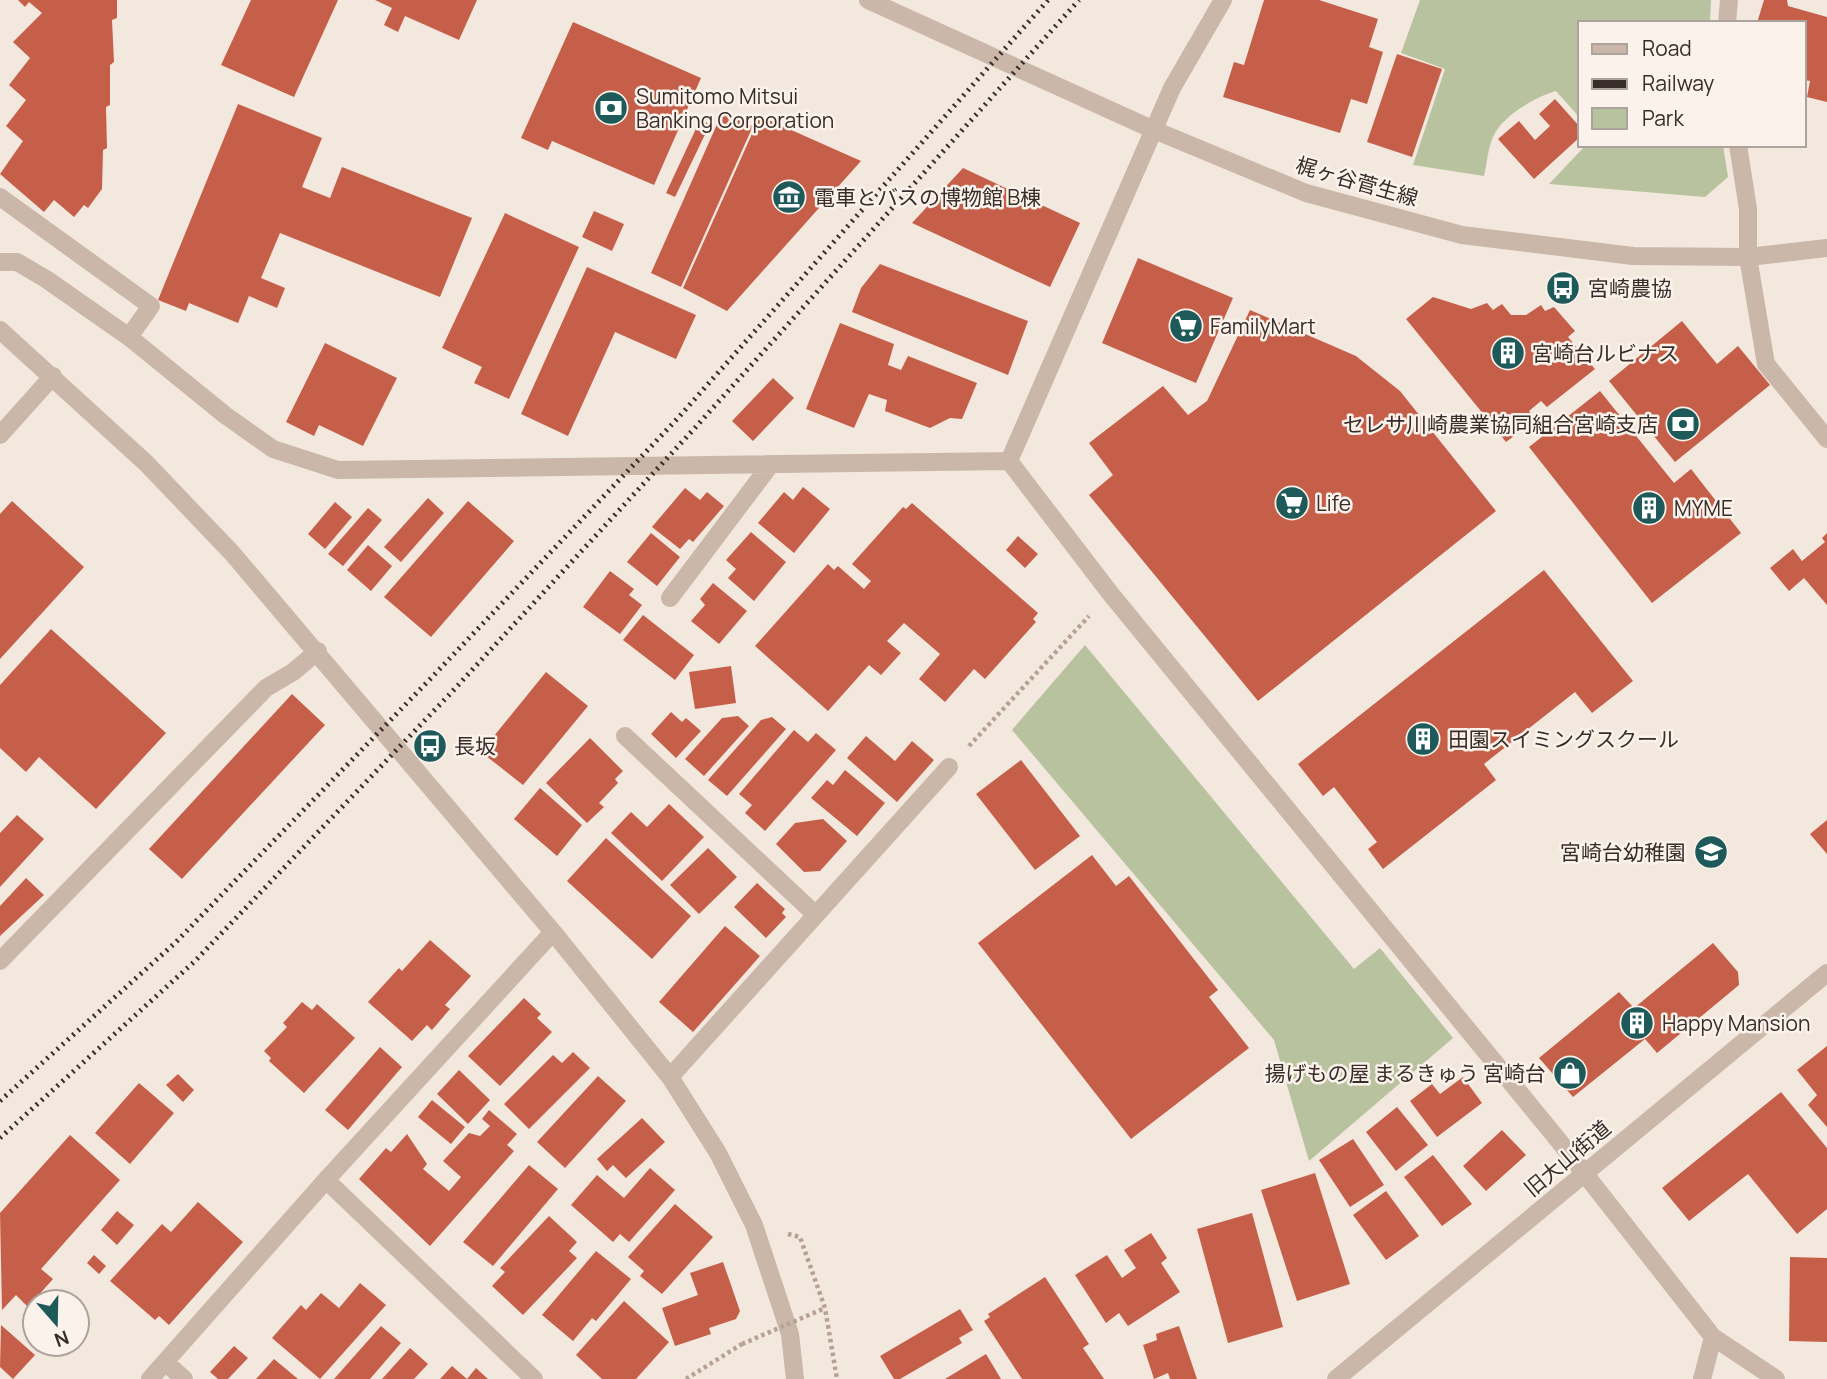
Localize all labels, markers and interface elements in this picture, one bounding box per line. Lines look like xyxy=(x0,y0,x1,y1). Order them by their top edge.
legend xyxy=(1578,21,1806,147)
text: Road xyxy=(1642,34,1692,62)
text: Railway xyxy=(1642,69,1714,97)
place label: Sumitomo Mitsui Banking Corporation xyxy=(636,82,834,134)
bank icon: Sumitomo Mitsui Banking Corporation xyxy=(592,89,630,127)
text: Park xyxy=(1642,104,1684,132)
street label: 梶ヶ谷菅生線 xyxy=(1293,150,1421,212)
museum icon: 電車とバスの博物館 B棟 xyxy=(770,178,808,216)
place label: 電車とバスの博物館 B棟 xyxy=(814,183,1041,211)
bus stop icon: 宮崎農協 xyxy=(1544,269,1582,307)
place label: 宮崎農協 xyxy=(1588,274,1672,302)
supermarket icon: FamilyMart xyxy=(1167,307,1205,345)
place label: FamilyMart xyxy=(1210,312,1316,340)
building icon: 宮崎台ルビナス xyxy=(1489,334,1527,372)
place label: 宮崎台ルビナス xyxy=(1532,339,1679,367)
bank icon: セレサ川崎農業協同組合宮崎支店 xyxy=(1664,405,1702,443)
place label: セレサ川崎農業協同組合宮崎支店 xyxy=(1343,410,1658,438)
supermarket icon: Life xyxy=(1273,484,1311,522)
place label: Life xyxy=(1316,489,1351,517)
building icon: MYME xyxy=(1630,489,1668,527)
place label: MYME xyxy=(1674,494,1733,522)
building icon: 田園スイミングスクール xyxy=(1404,720,1442,758)
place label: 田園スイミングスクール xyxy=(1448,725,1679,753)
bus stop icon: 長坂 xyxy=(411,727,449,765)
place label: 長坂 xyxy=(454,732,496,760)
school or university icon: 宮崎台幼稚園 xyxy=(1692,833,1730,871)
place label: 宮崎台幼稚園 xyxy=(1560,838,1686,866)
building icon: Happy Mansion xyxy=(1618,1004,1656,1042)
place label: Happy Mansion xyxy=(1662,1009,1810,1037)
shop icon: 揚げもの屋 まるきゅう 宮崎台 xyxy=(1551,1054,1589,1092)
place label: 揚げもの屋 まるきゅう 宮崎台 xyxy=(1265,1059,1546,1087)
street label: 旧大山街道 xyxy=(1518,1114,1616,1202)
north arrow xyxy=(21,1288,91,1358)
text: N xyxy=(51,1324,73,1354)

